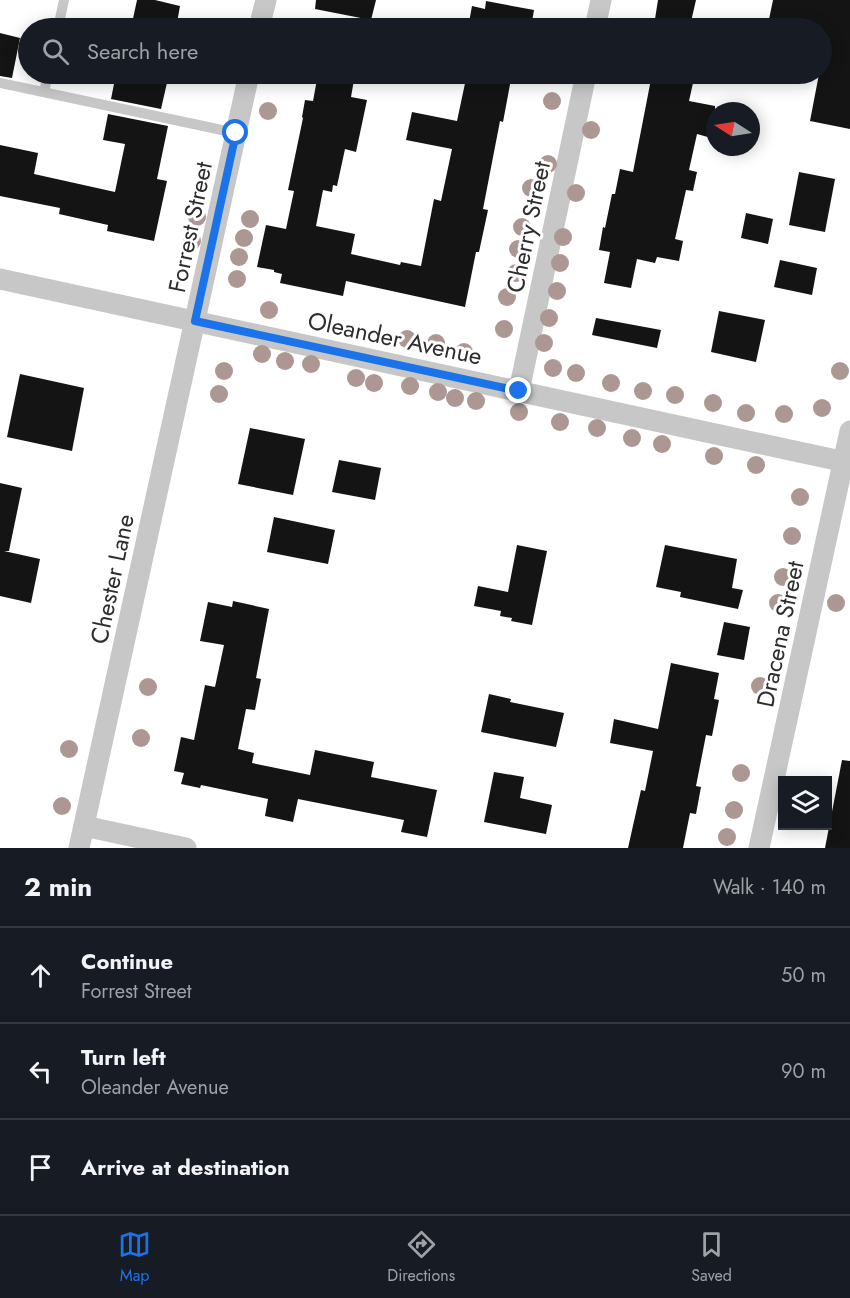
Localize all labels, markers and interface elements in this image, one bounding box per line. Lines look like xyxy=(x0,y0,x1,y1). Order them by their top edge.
search box xyxy=(18,18,832,84)
icon: search xyxy=(39,35,72,68)
text: Search here xyxy=(87,35,198,67)
north arrow xyxy=(706,102,760,156)
route start xyxy=(222,119,248,145)
street label: Forrest Street xyxy=(159,158,221,296)
street label: Cherry Street xyxy=(497,158,559,296)
street label: Oleander Avenue xyxy=(305,302,485,374)
route end xyxy=(505,377,531,403)
street label: Chester Lane xyxy=(81,511,143,647)
street label: Dracena Street xyxy=(747,557,813,710)
map controls xyxy=(778,776,832,830)
button: layers xyxy=(778,776,832,830)
text: 2 min xyxy=(24,868,92,906)
text: Walk · 140 m xyxy=(713,873,826,902)
text: Continue xyxy=(81,945,173,977)
icon: ahead xyxy=(24,959,57,992)
text: 50 m xyxy=(781,961,826,990)
text: Forrest Street xyxy=(81,977,192,1006)
text: Turn left xyxy=(81,1041,166,1073)
icon: left xyxy=(24,1055,57,1088)
text: 90 m xyxy=(781,1057,826,1086)
text: Oleander Avenue xyxy=(81,1073,229,1102)
icon: arrive xyxy=(24,1151,57,1184)
text: Arrive at destination xyxy=(81,1151,290,1183)
tab: Map xyxy=(118,1228,151,1287)
tab: Directions xyxy=(387,1228,455,1287)
tab: Saved xyxy=(691,1228,732,1287)

